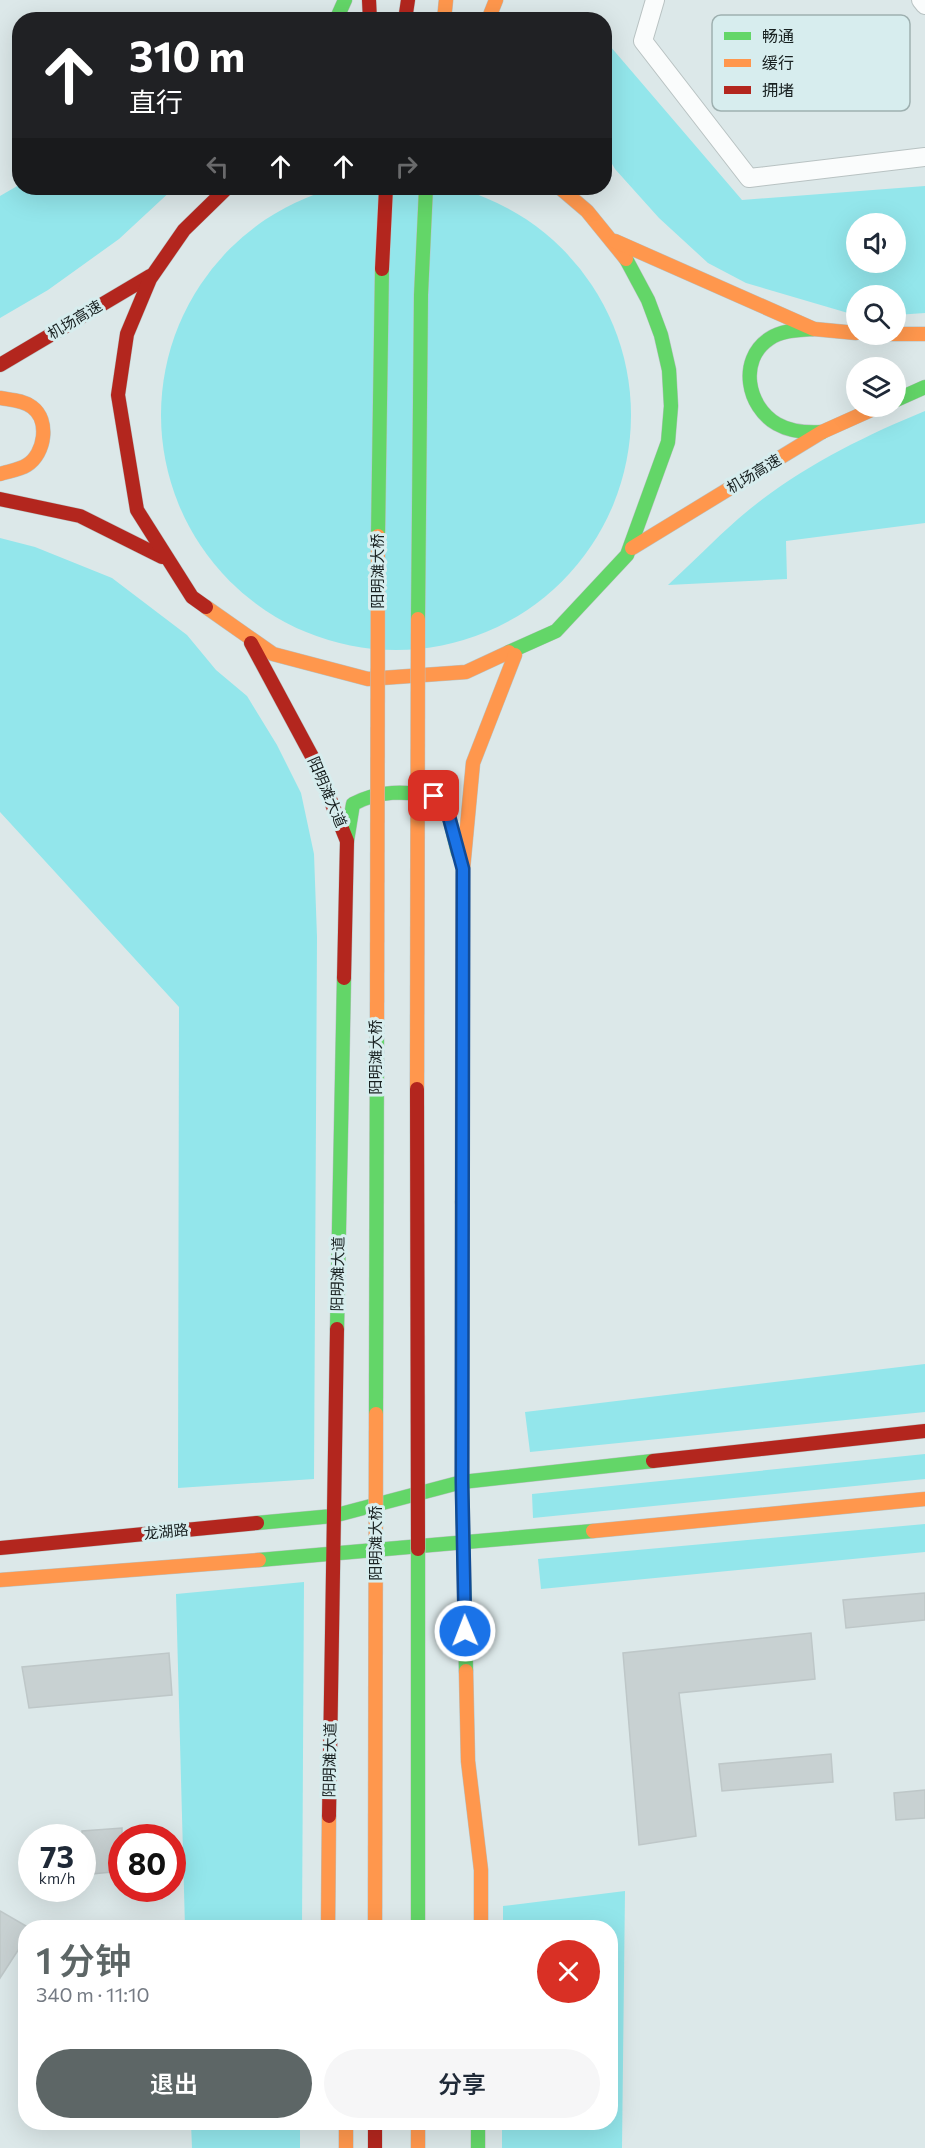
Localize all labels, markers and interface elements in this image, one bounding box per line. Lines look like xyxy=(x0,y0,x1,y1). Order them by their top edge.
legend xyxy=(712,15,910,111)
text: 畅通 xyxy=(762,26,794,45)
text: 310 m xyxy=(129,29,245,81)
icon: ahead xyxy=(30,36,108,114)
text: 缓行 xyxy=(762,53,794,72)
text: 拥堵 xyxy=(762,80,794,99)
text: 直行 xyxy=(129,85,183,118)
icon: left xyxy=(201,150,234,183)
icon: ahead xyxy=(264,150,297,183)
icon: ahead xyxy=(327,150,360,183)
icon: right xyxy=(390,150,423,183)
map controls xyxy=(846,213,906,417)
button: sound xyxy=(846,213,906,273)
button: search xyxy=(846,285,906,345)
street label: 机场高速 xyxy=(44,296,105,342)
button: layers xyxy=(846,357,906,417)
street label: 机场高速 xyxy=(723,450,784,496)
street label: 阳明滩大桥 xyxy=(368,533,386,609)
street label: 阳明滩大道 xyxy=(305,754,351,830)
pin xyxy=(408,770,459,821)
icon: arrive xyxy=(417,779,450,812)
street label: 阳明滩大桥 xyxy=(366,1019,384,1095)
street label: 阳明滩大道 xyxy=(327,1236,347,1312)
street label: 阳明滩大桥 xyxy=(366,1505,384,1581)
street label: 龙湖路 xyxy=(143,1520,189,1542)
position arrow xyxy=(433,1599,497,1663)
street label: 阳明滩大道 xyxy=(319,1722,339,1798)
speed limit sign: 80 xyxy=(108,1824,186,1902)
text: 73 xyxy=(40,1837,74,1874)
text: km/h xyxy=(39,1869,75,1887)
text: 1 分钟 xyxy=(36,1937,131,1981)
button: close xyxy=(537,1940,600,2003)
text: 340 m · 11:10 xyxy=(36,1982,150,2006)
button: 退出 xyxy=(36,2049,312,2118)
button: 分享 xyxy=(324,2049,600,2118)

